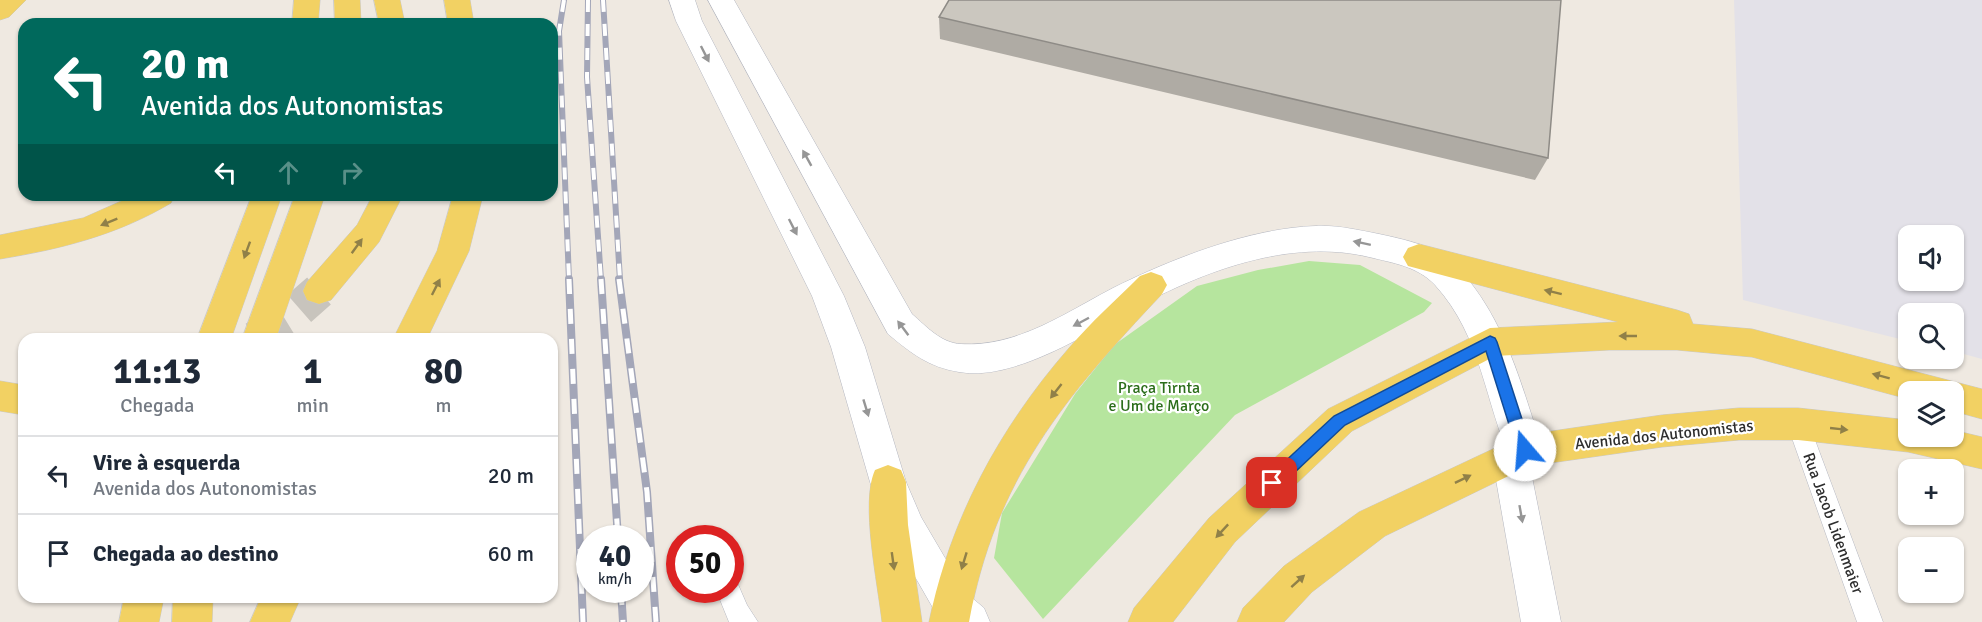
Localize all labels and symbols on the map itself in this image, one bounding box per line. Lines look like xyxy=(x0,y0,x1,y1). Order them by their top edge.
one-way arrow xyxy=(700,45,710,62)
one-way arrow xyxy=(802,149,812,166)
one-way arrow xyxy=(99,217,117,227)
one-way arrow xyxy=(789,219,798,236)
one-way arrow xyxy=(351,238,363,254)
one-way arrow xyxy=(1353,238,1372,247)
one-way arrow xyxy=(241,241,251,259)
one-way arrow xyxy=(431,278,441,295)
one-way arrow xyxy=(1544,286,1562,296)
one-way arrow xyxy=(1072,317,1089,326)
one-way arrow xyxy=(898,320,910,335)
one-way arrow xyxy=(1618,331,1637,341)
one-way arrow xyxy=(1872,371,1890,380)
park label: Praça Tirnta e Um de Março xyxy=(1109,378,1209,416)
one-way arrow xyxy=(1050,383,1063,399)
one-way arrow xyxy=(862,399,871,417)
street label: Avenida dos Autonomistas xyxy=(1574,416,1754,454)
position arrow xyxy=(1493,418,1557,482)
one-way arrow xyxy=(1829,424,1848,434)
street label: Rua Jacob Lidenmaier xyxy=(1798,450,1868,597)
pin xyxy=(1246,457,1297,508)
one-way arrow xyxy=(1455,475,1472,484)
one-way arrow xyxy=(1517,505,1526,524)
one-way arrow xyxy=(1216,523,1229,538)
speed limit sign: 50 xyxy=(666,525,744,603)
one-way arrow xyxy=(889,552,898,571)
one-way arrow xyxy=(959,552,968,570)
one-way arrow xyxy=(1290,575,1305,588)

